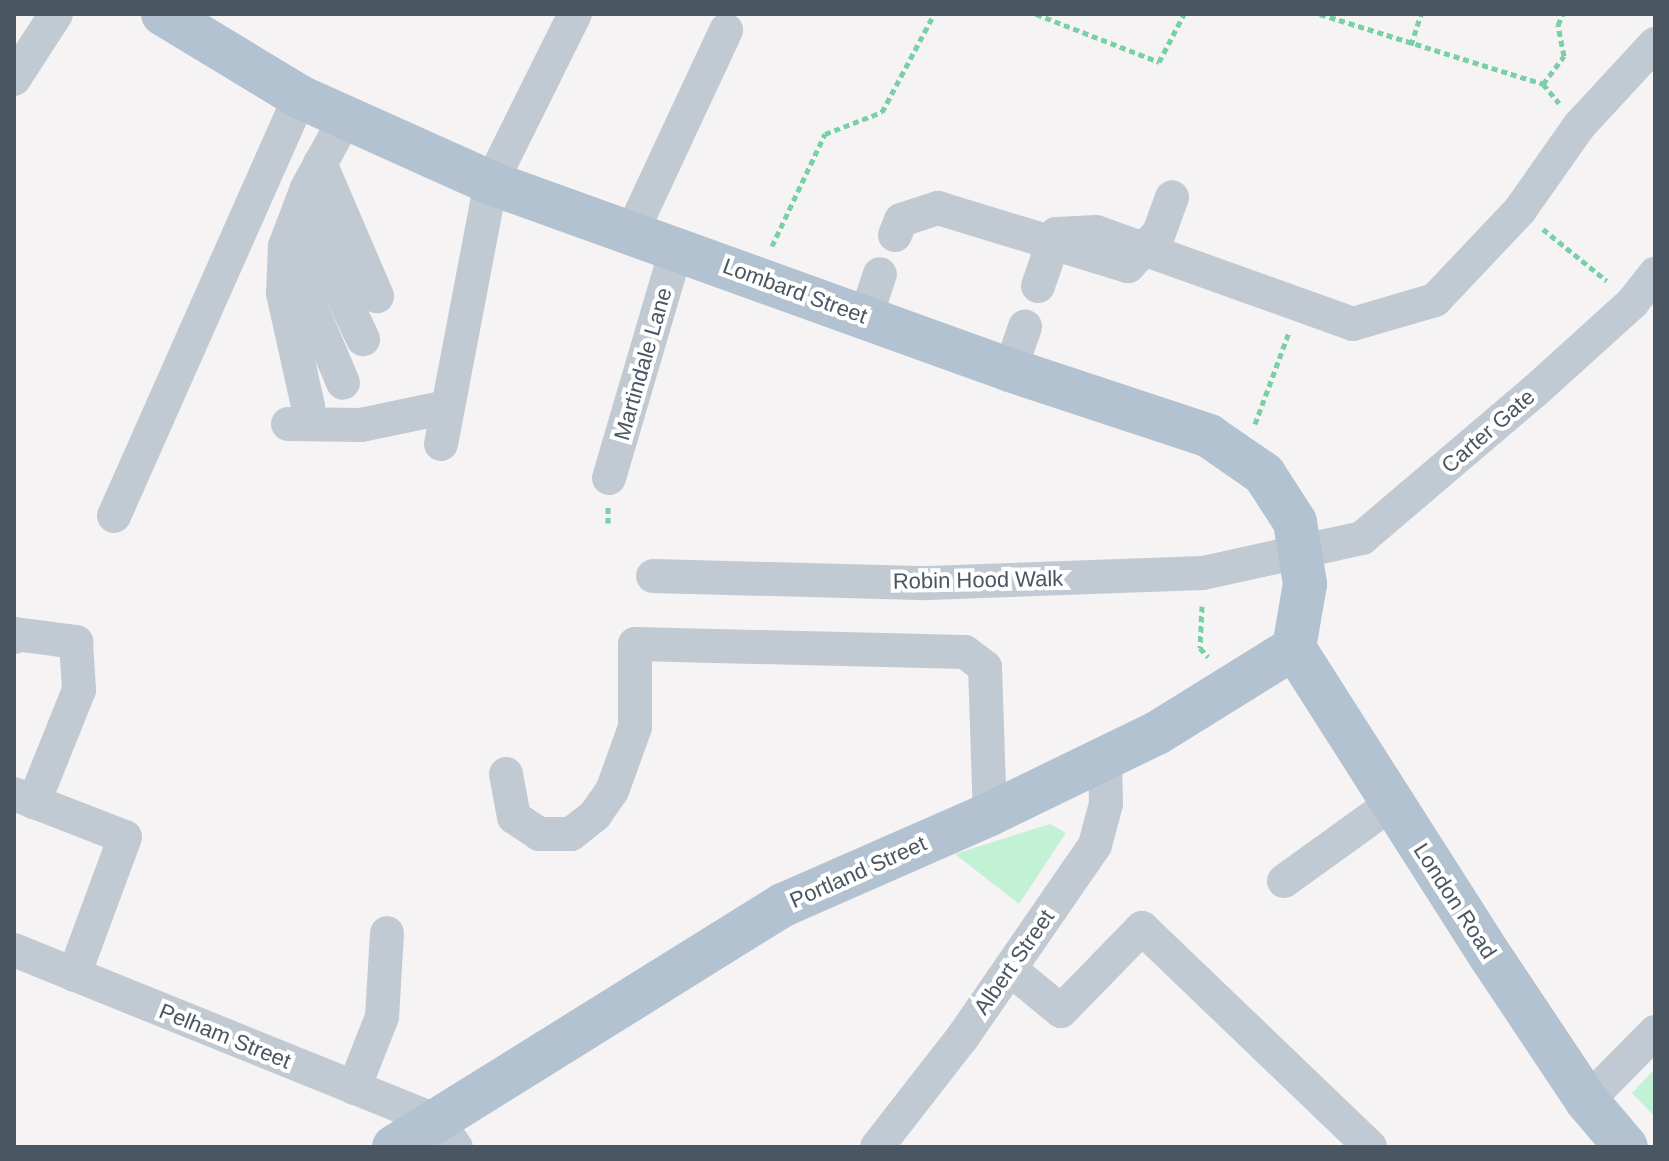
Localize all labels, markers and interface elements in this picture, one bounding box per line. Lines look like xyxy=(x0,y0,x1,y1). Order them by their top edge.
street label: Lombard Street xyxy=(719,253,871,329)
street label: Martindale Lane xyxy=(609,285,677,443)
street label: Carter Gate xyxy=(1436,383,1540,479)
street label: Robin Hood Walk xyxy=(893,565,1063,595)
street label: Portland Street xyxy=(786,830,930,914)
street label: London Road xyxy=(1408,838,1502,964)
street label: Albert Street xyxy=(968,904,1060,1020)
street label: Pelham Street xyxy=(155,998,295,1074)

